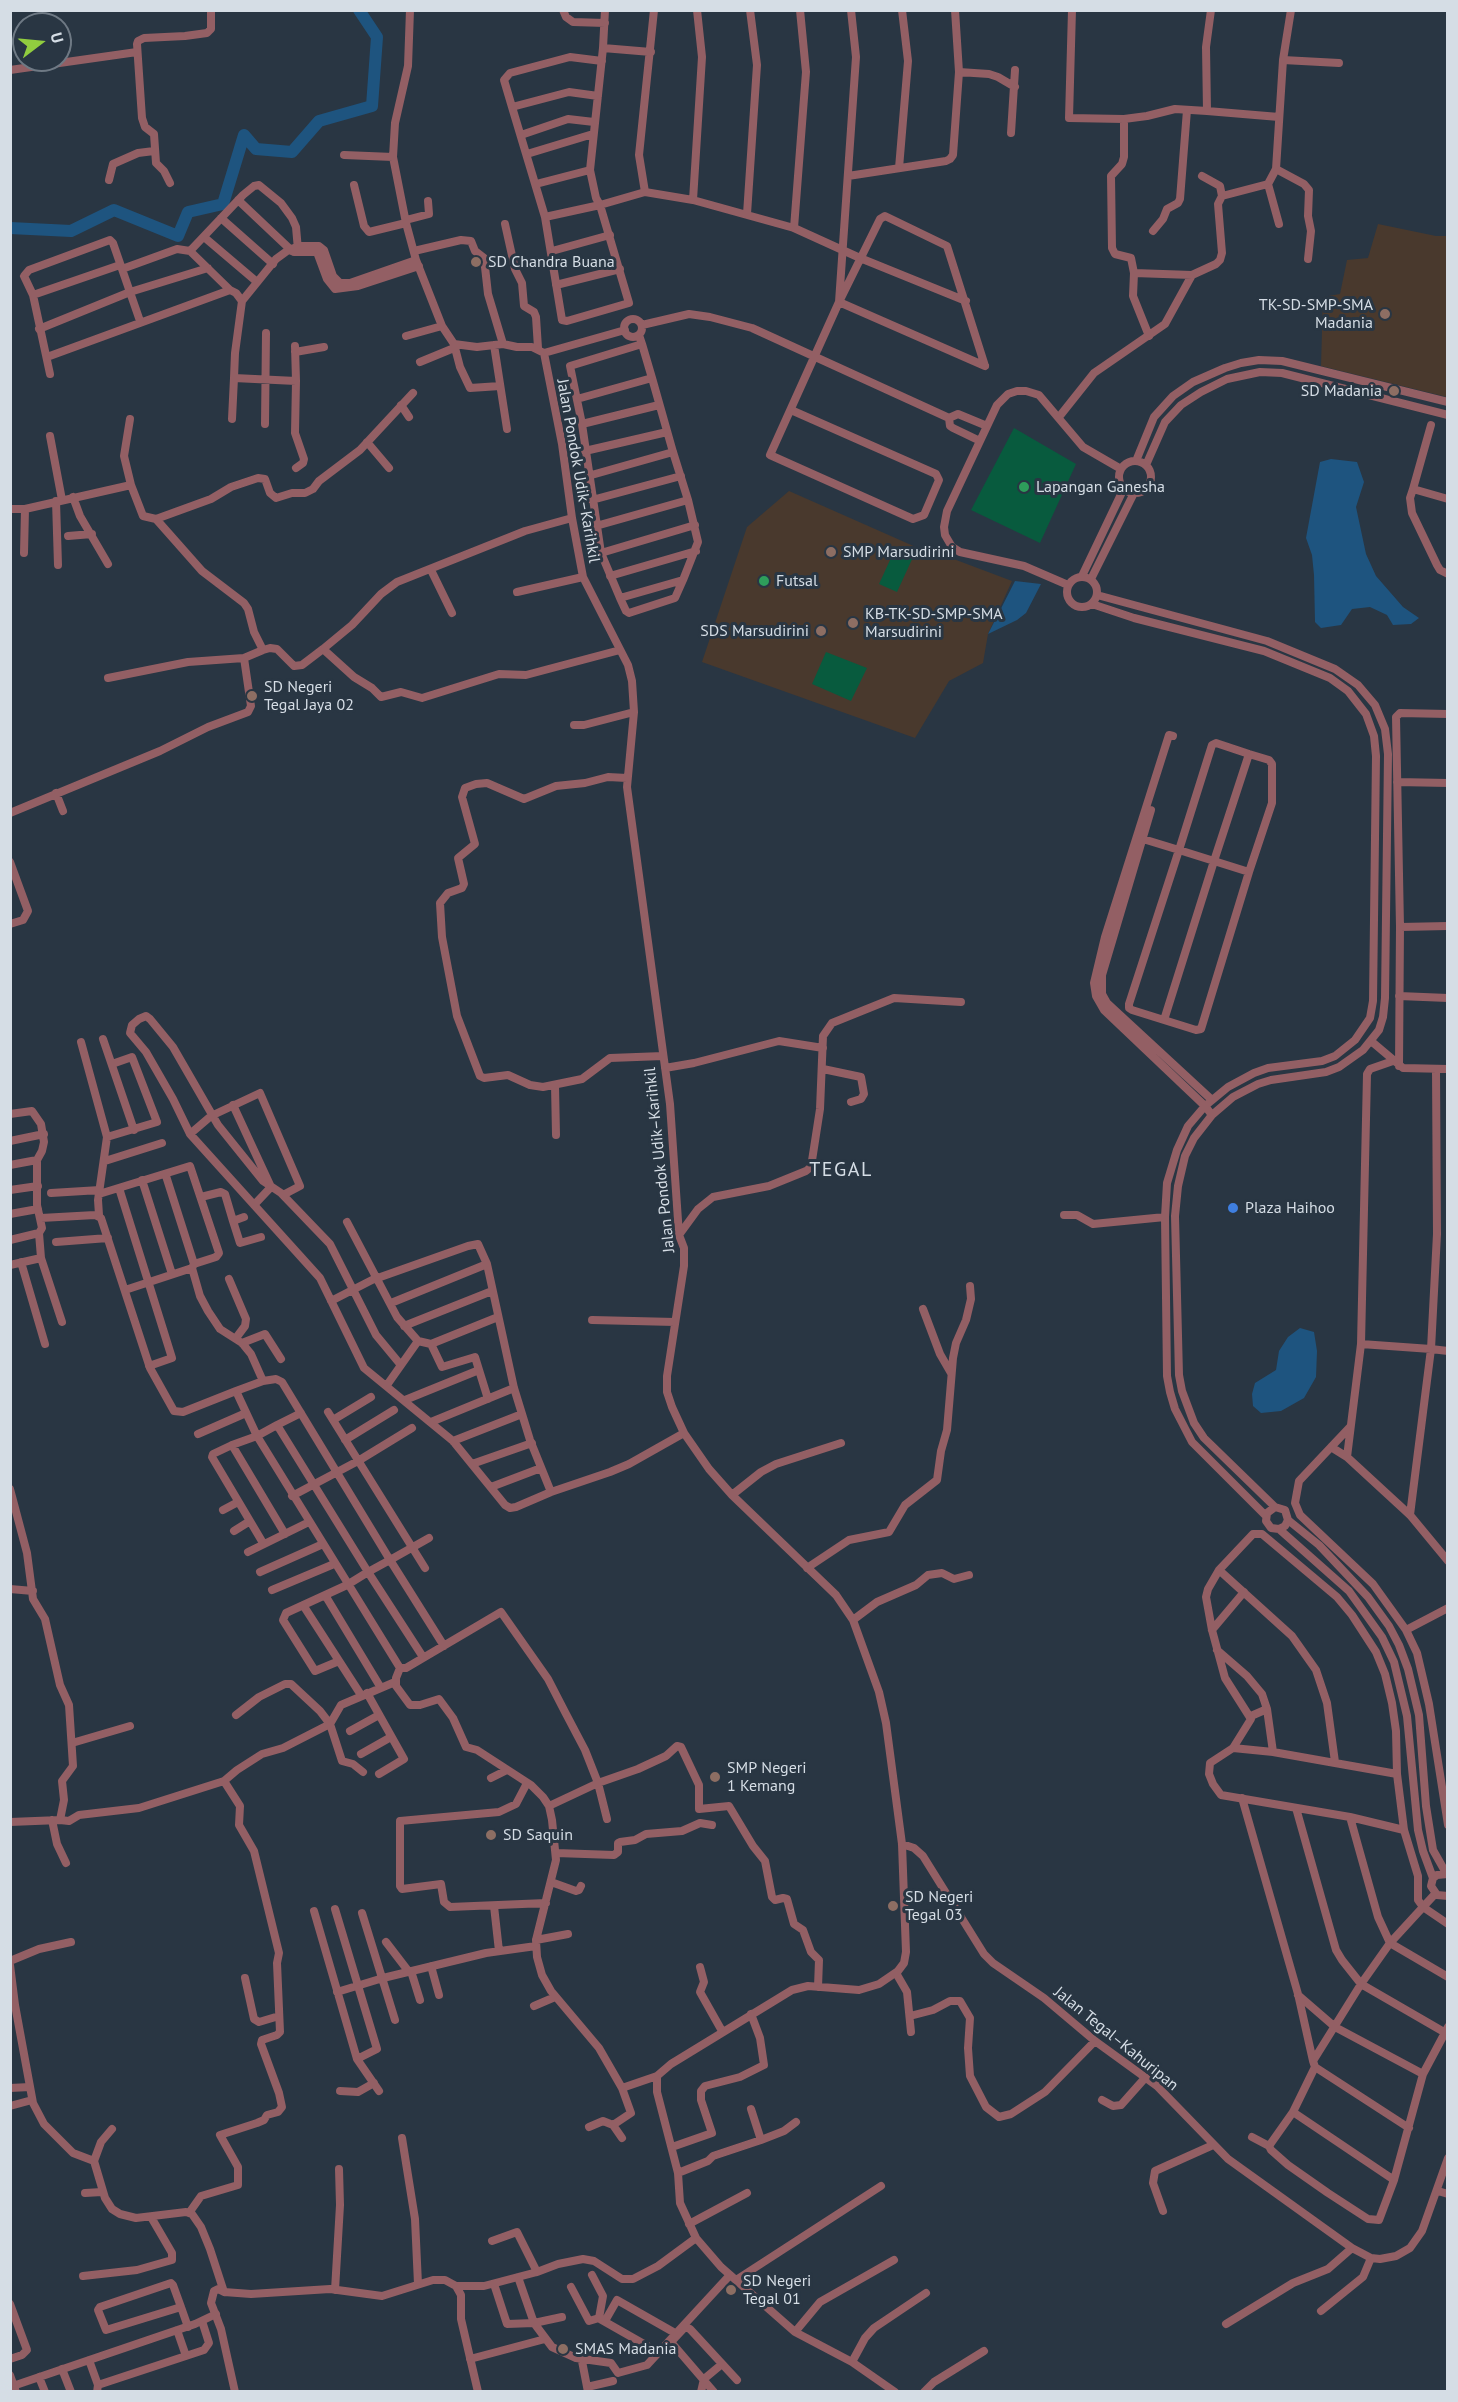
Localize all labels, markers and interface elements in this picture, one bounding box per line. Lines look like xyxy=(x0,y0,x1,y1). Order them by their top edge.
north arrow xyxy=(12,12,72,72)
text: U xyxy=(46,30,68,45)
place label: SD Chandra Buana xyxy=(488,252,615,272)
marker: SD Chandra Buana xyxy=(469,255,483,269)
place label: TK-SD-SMP-SMA Madania xyxy=(1259,295,1373,333)
marker: TK-SD-SMP-SMA Madania xyxy=(1378,307,1392,321)
street label: Jalan Pondok Udik–Karihkil xyxy=(552,378,604,564)
place label: SD Madania xyxy=(1301,381,1382,401)
marker: SD Madania xyxy=(1387,384,1401,398)
place label: Lapangan Ganesha xyxy=(1036,477,1165,497)
marker: Lapangan Ganesha xyxy=(1017,480,1031,494)
place label: SMP Marsudirini xyxy=(843,542,954,562)
marker: SMP Marsudirini xyxy=(824,545,838,559)
place label: Futsal xyxy=(776,571,818,591)
marker: Futsal xyxy=(757,574,771,588)
place label: KB-TK-SD-SMP-SMA Marsudirini xyxy=(865,604,1003,642)
marker: KB-TK-SD-SMP-SMA Marsudirini xyxy=(846,616,860,630)
place label: SDS Marsudirini xyxy=(700,621,809,641)
marker: SDS Marsudirini xyxy=(814,624,828,638)
place label: SD Negeri Tegal Jaya 02 xyxy=(264,677,354,715)
marker: SD Negeri Tegal Jaya 02 xyxy=(245,689,259,703)
street label: Jalan Pondok Udik–Karihkil xyxy=(641,1066,679,1254)
district label: TEGAL xyxy=(809,1158,873,1182)
place label: Plaza Haihoo xyxy=(1245,1198,1335,1218)
marker: Plaza Haihoo xyxy=(1226,1201,1240,1215)
place label: SMP Negeri 1 Kemang xyxy=(727,1758,807,1796)
marker: SMP Negeri 1 Kemang xyxy=(708,1770,722,1784)
place label: SD Saquin xyxy=(503,1825,573,1845)
marker: SD Saquin xyxy=(484,1828,498,1842)
place label: SD Negeri Tegal 03 xyxy=(905,1887,973,1925)
marker: SD Negeri Tegal 03 xyxy=(886,1899,900,1913)
street label: Jalan Tegal–Kahuripan xyxy=(1050,1983,1182,2095)
place label: SD Negeri Tegal 01 xyxy=(743,2271,811,2309)
marker: SD Negeri Tegal 01 xyxy=(724,2283,738,2297)
place label: SMAS Madania xyxy=(575,2339,676,2359)
marker: SMAS Madania xyxy=(556,2342,570,2356)

